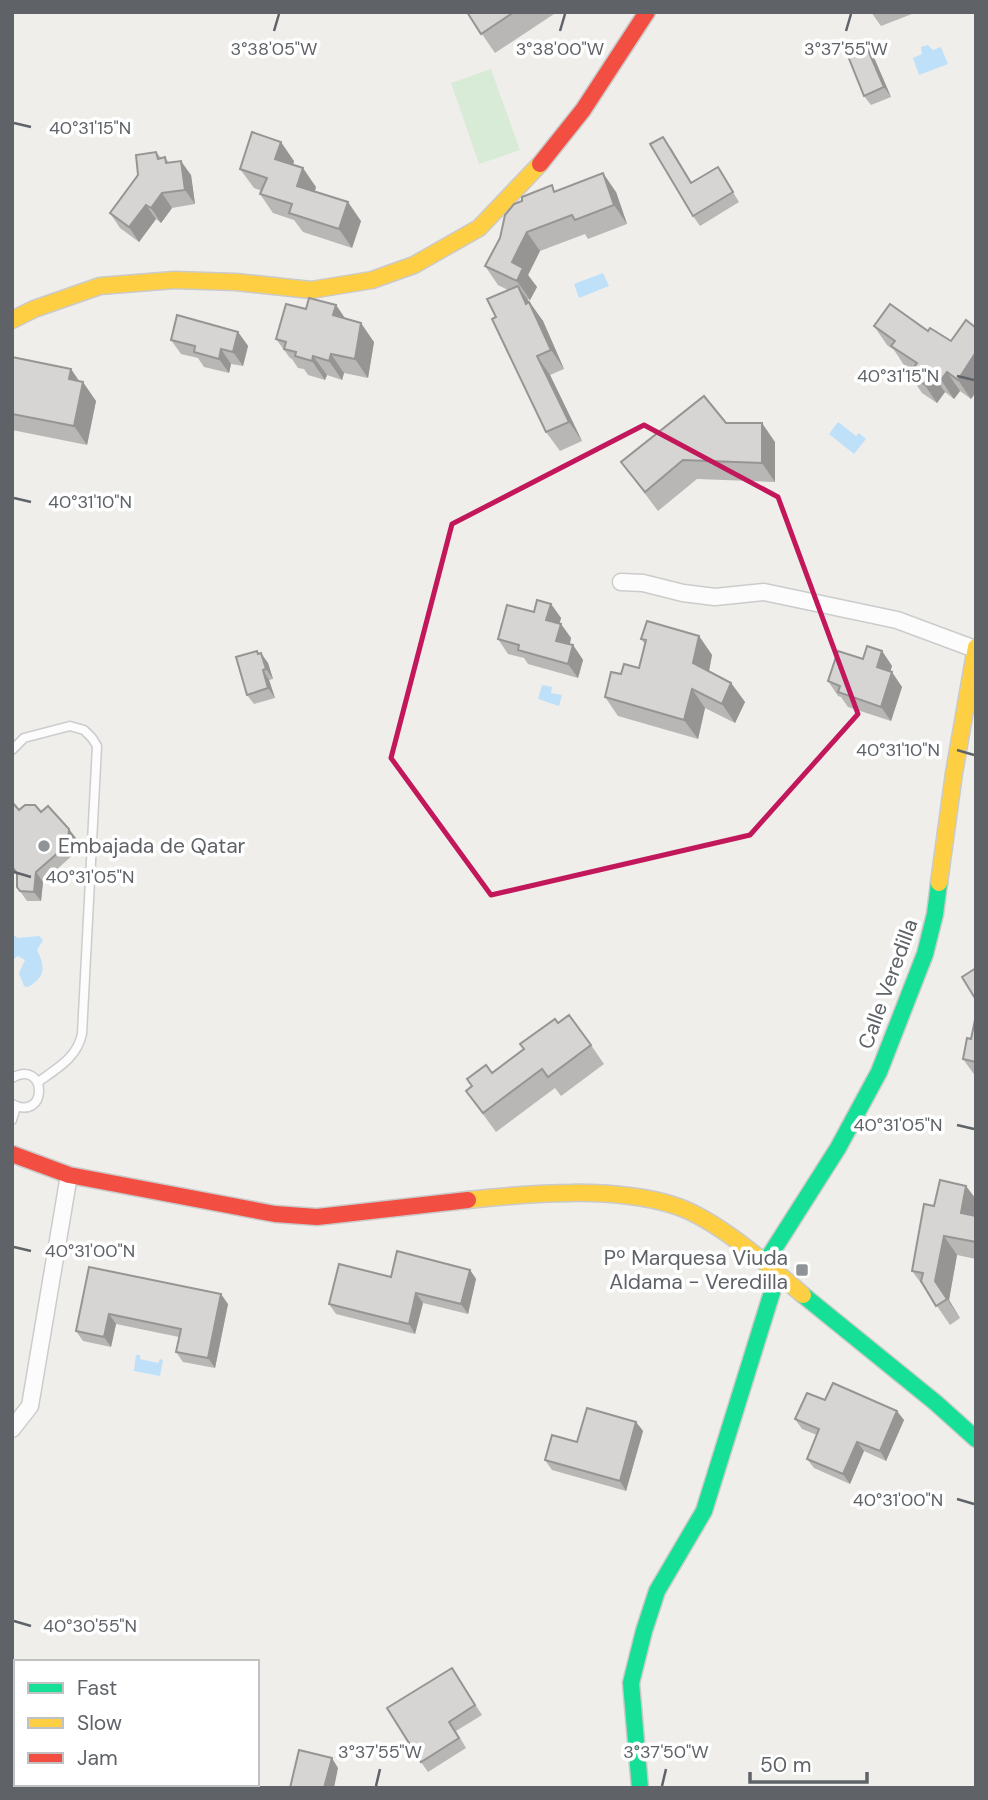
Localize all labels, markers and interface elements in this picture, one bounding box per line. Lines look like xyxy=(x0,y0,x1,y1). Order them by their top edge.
text: 3°38'05"W xyxy=(231,37,317,61)
text: 3°38'00"W xyxy=(516,37,604,61)
text: 3°37'55"W xyxy=(804,37,888,61)
text: 40°31'15"N xyxy=(49,116,131,140)
text: 40°31'15"N xyxy=(857,364,939,388)
text: 40°31'10"N xyxy=(48,490,132,514)
text: 40°31'10"N xyxy=(856,738,940,762)
place label: Embajada de Qatar xyxy=(58,832,246,860)
marker: Embajada de Qatar xyxy=(36,838,52,854)
text: 40°31'05"N xyxy=(46,865,134,889)
street label: Calle Veredilla xyxy=(852,915,924,1053)
text: 40°31'05"N xyxy=(854,1113,942,1137)
text: 40°31'00"N xyxy=(45,1239,135,1263)
place label: Pº Marquesa Viuda Aldama - Veredilla xyxy=(604,1244,788,1296)
marker: Pº Marquesa Viuda Aldama - Veredilla xyxy=(794,1262,810,1278)
text: 40°31'00"N xyxy=(853,1488,943,1512)
text: 40°30'55"N xyxy=(43,1614,137,1638)
legend xyxy=(14,1660,259,1786)
text: Fast xyxy=(77,1674,117,1702)
text: Slow xyxy=(77,1709,122,1737)
text: 3°37'55"W xyxy=(338,1740,422,1764)
text: 3°37'50"W xyxy=(623,1740,709,1764)
scale bar xyxy=(750,1741,867,1785)
text: Jam xyxy=(77,1744,118,1772)
text: 50 m xyxy=(760,1751,811,1779)

